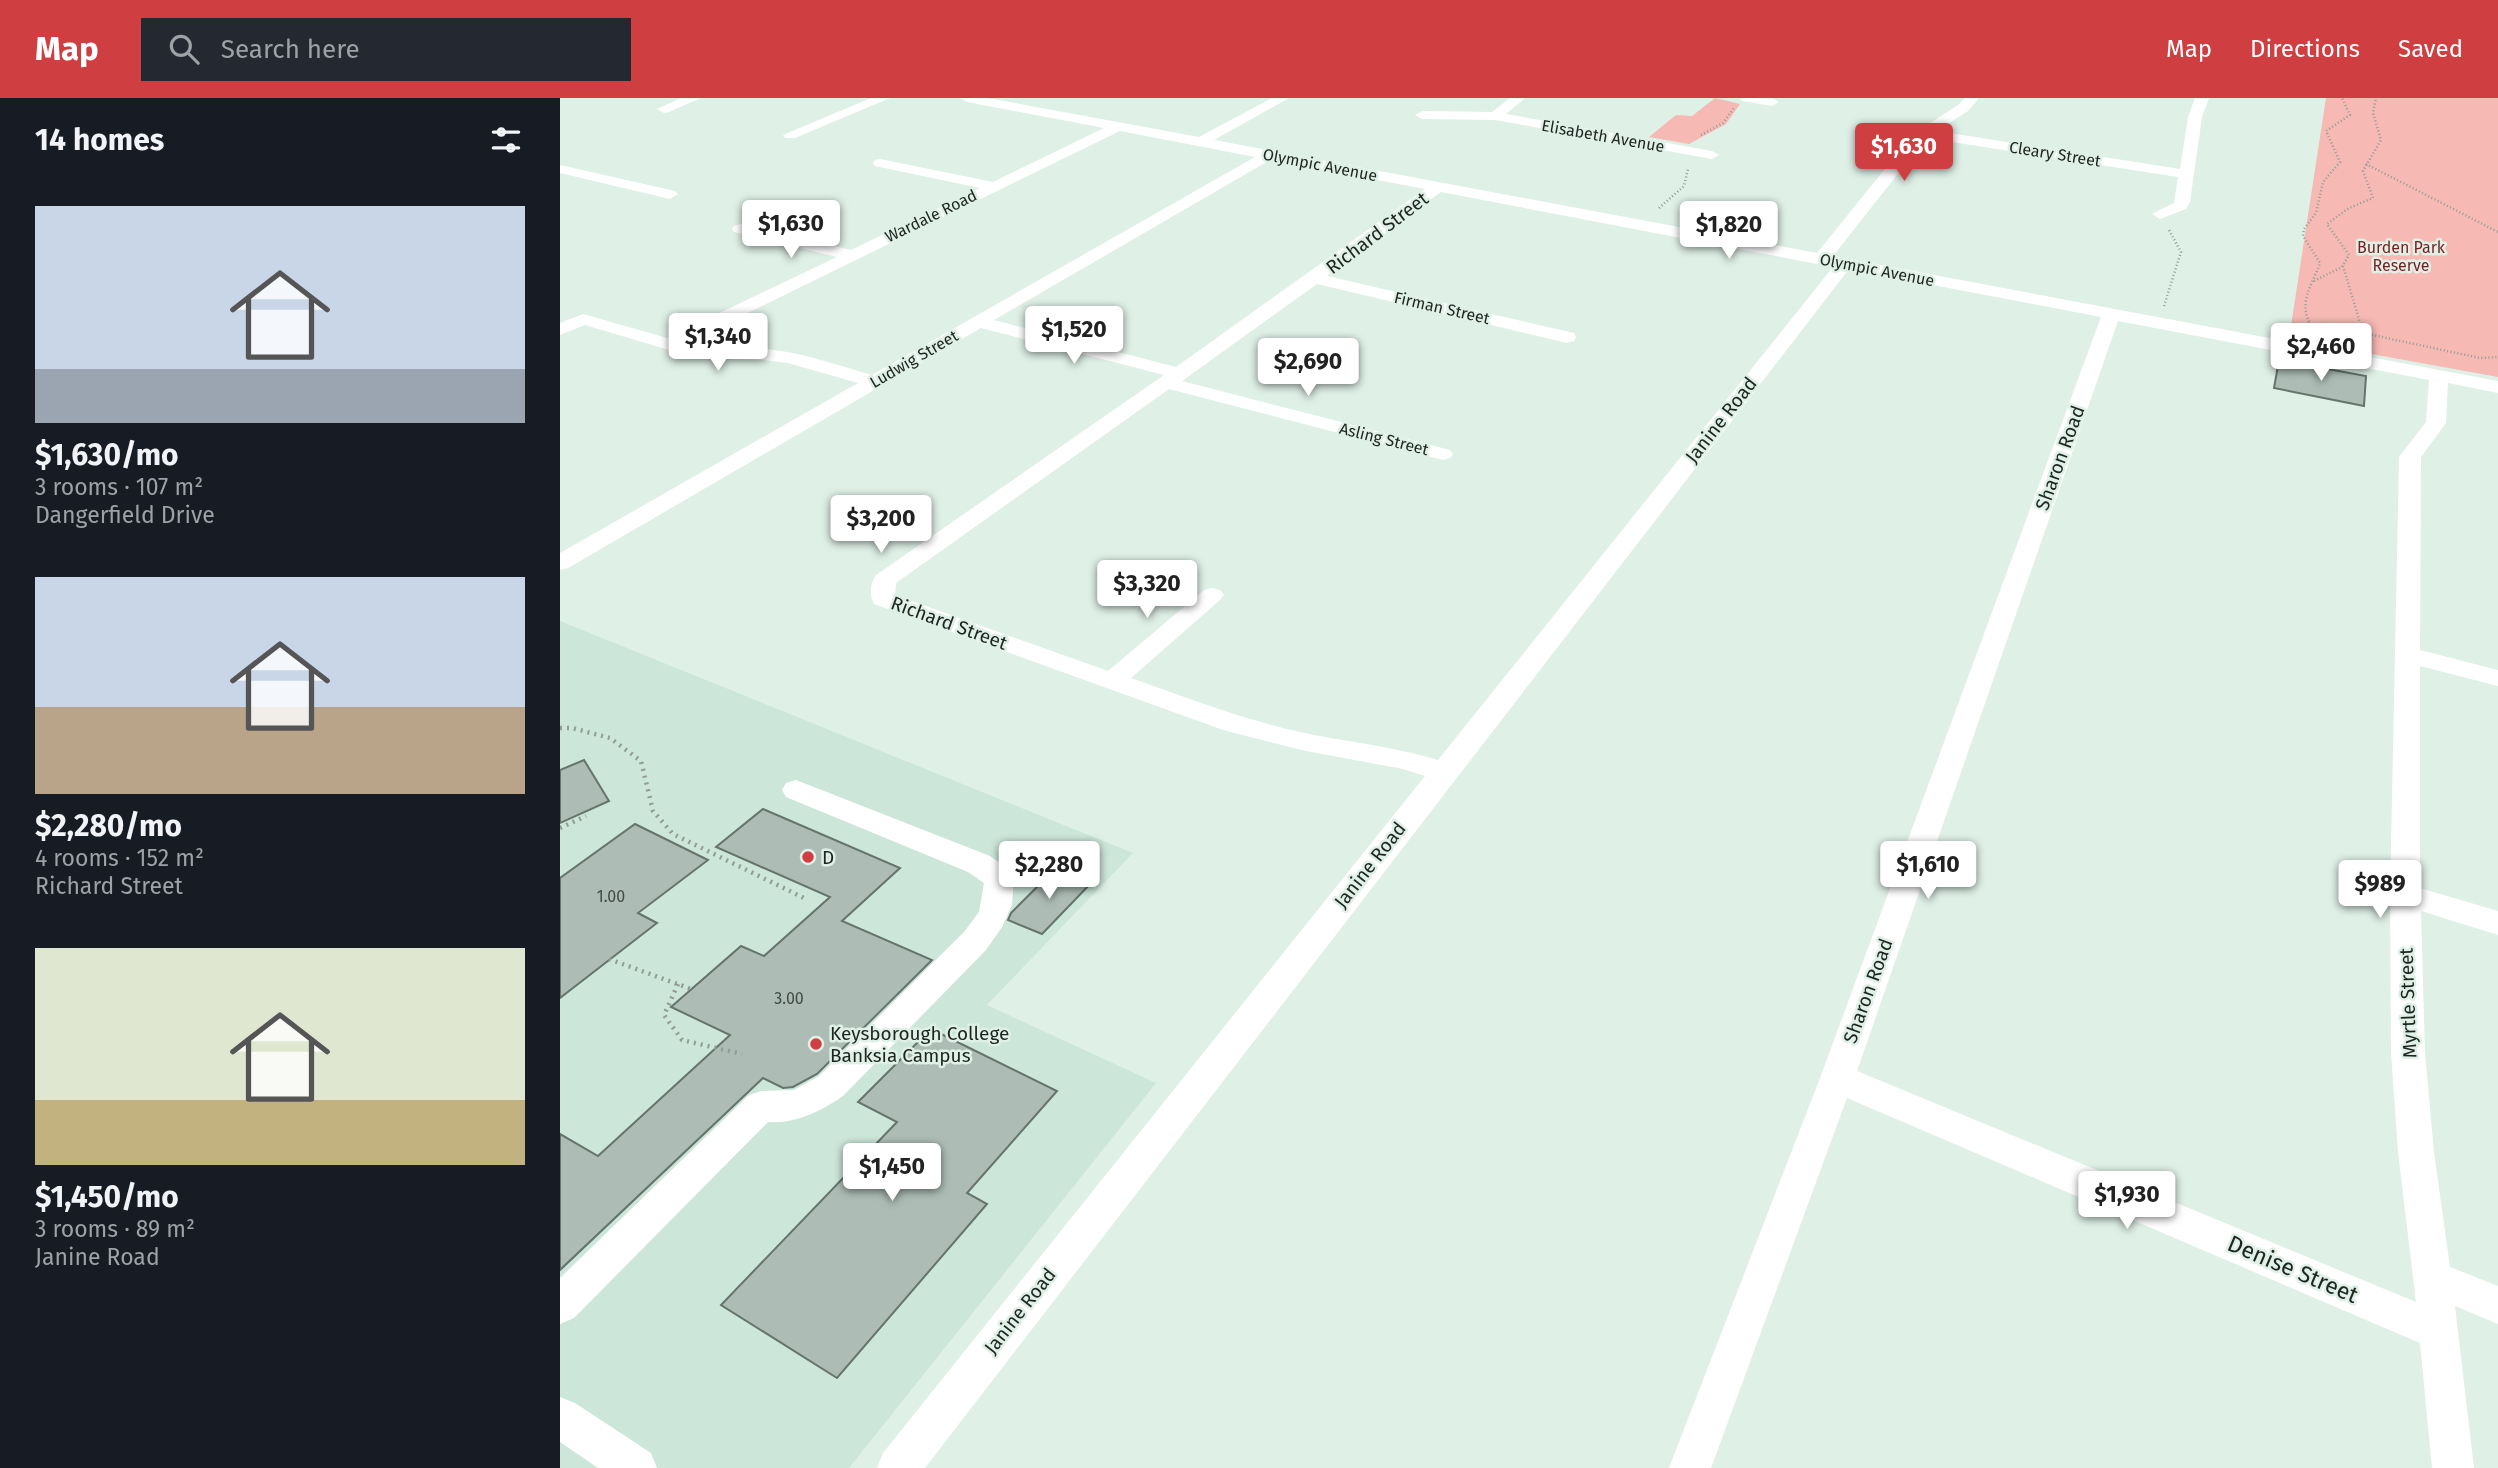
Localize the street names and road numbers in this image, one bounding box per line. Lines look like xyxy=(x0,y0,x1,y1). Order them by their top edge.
street label: Elisabeth Avenue xyxy=(1540,116,1666,156)
street label: Cleary Street xyxy=(2008,137,2102,171)
street label: Olympic Avenue xyxy=(1261,145,1379,185)
street label: Wardale Road xyxy=(882,186,980,246)
street label: Richard Street xyxy=(1321,187,1433,279)
street label: Olympic Avenue xyxy=(1818,250,1936,290)
street label: Firman Street xyxy=(1392,288,1492,328)
street label: Ludwig Street xyxy=(867,326,962,392)
street label: Janine Road xyxy=(1680,372,1762,468)
street label: Sharon Road xyxy=(2030,403,2090,513)
street label: Asling Street xyxy=(1337,419,1431,459)
street label: Richard Street xyxy=(888,591,1010,655)
street label: Janine Road xyxy=(1329,817,1411,913)
street label: Sharon Road xyxy=(1838,936,1898,1046)
street label: Myrtle Street xyxy=(2395,947,2421,1059)
street label: Denise Street xyxy=(2224,1229,2363,1309)
street label: Janine Road xyxy=(979,1263,1061,1359)

